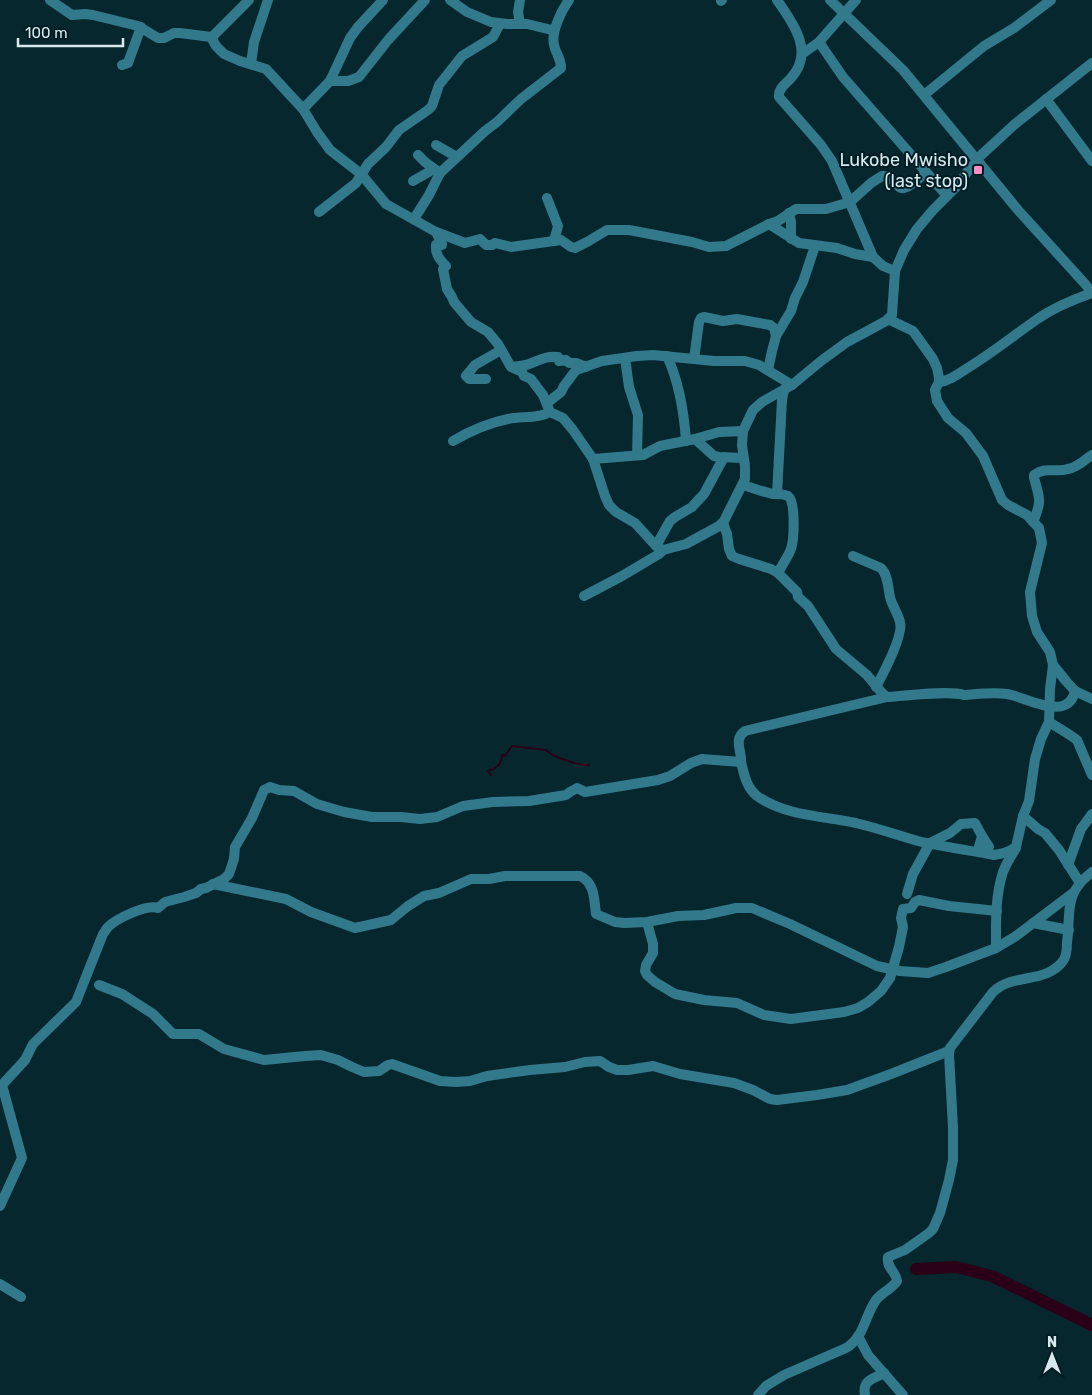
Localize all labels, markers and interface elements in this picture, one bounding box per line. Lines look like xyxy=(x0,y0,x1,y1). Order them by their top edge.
scale bar xyxy=(18,15,122,47)
text: 100 m xyxy=(25,24,67,42)
place label: Lukobe Mwisho (last stop) xyxy=(839,149,968,192)
marker: Lukobe Mwisho (last stop) xyxy=(972,164,984,176)
north arrow xyxy=(1027,1330,1077,1380)
text: N xyxy=(1047,1334,1057,1351)

